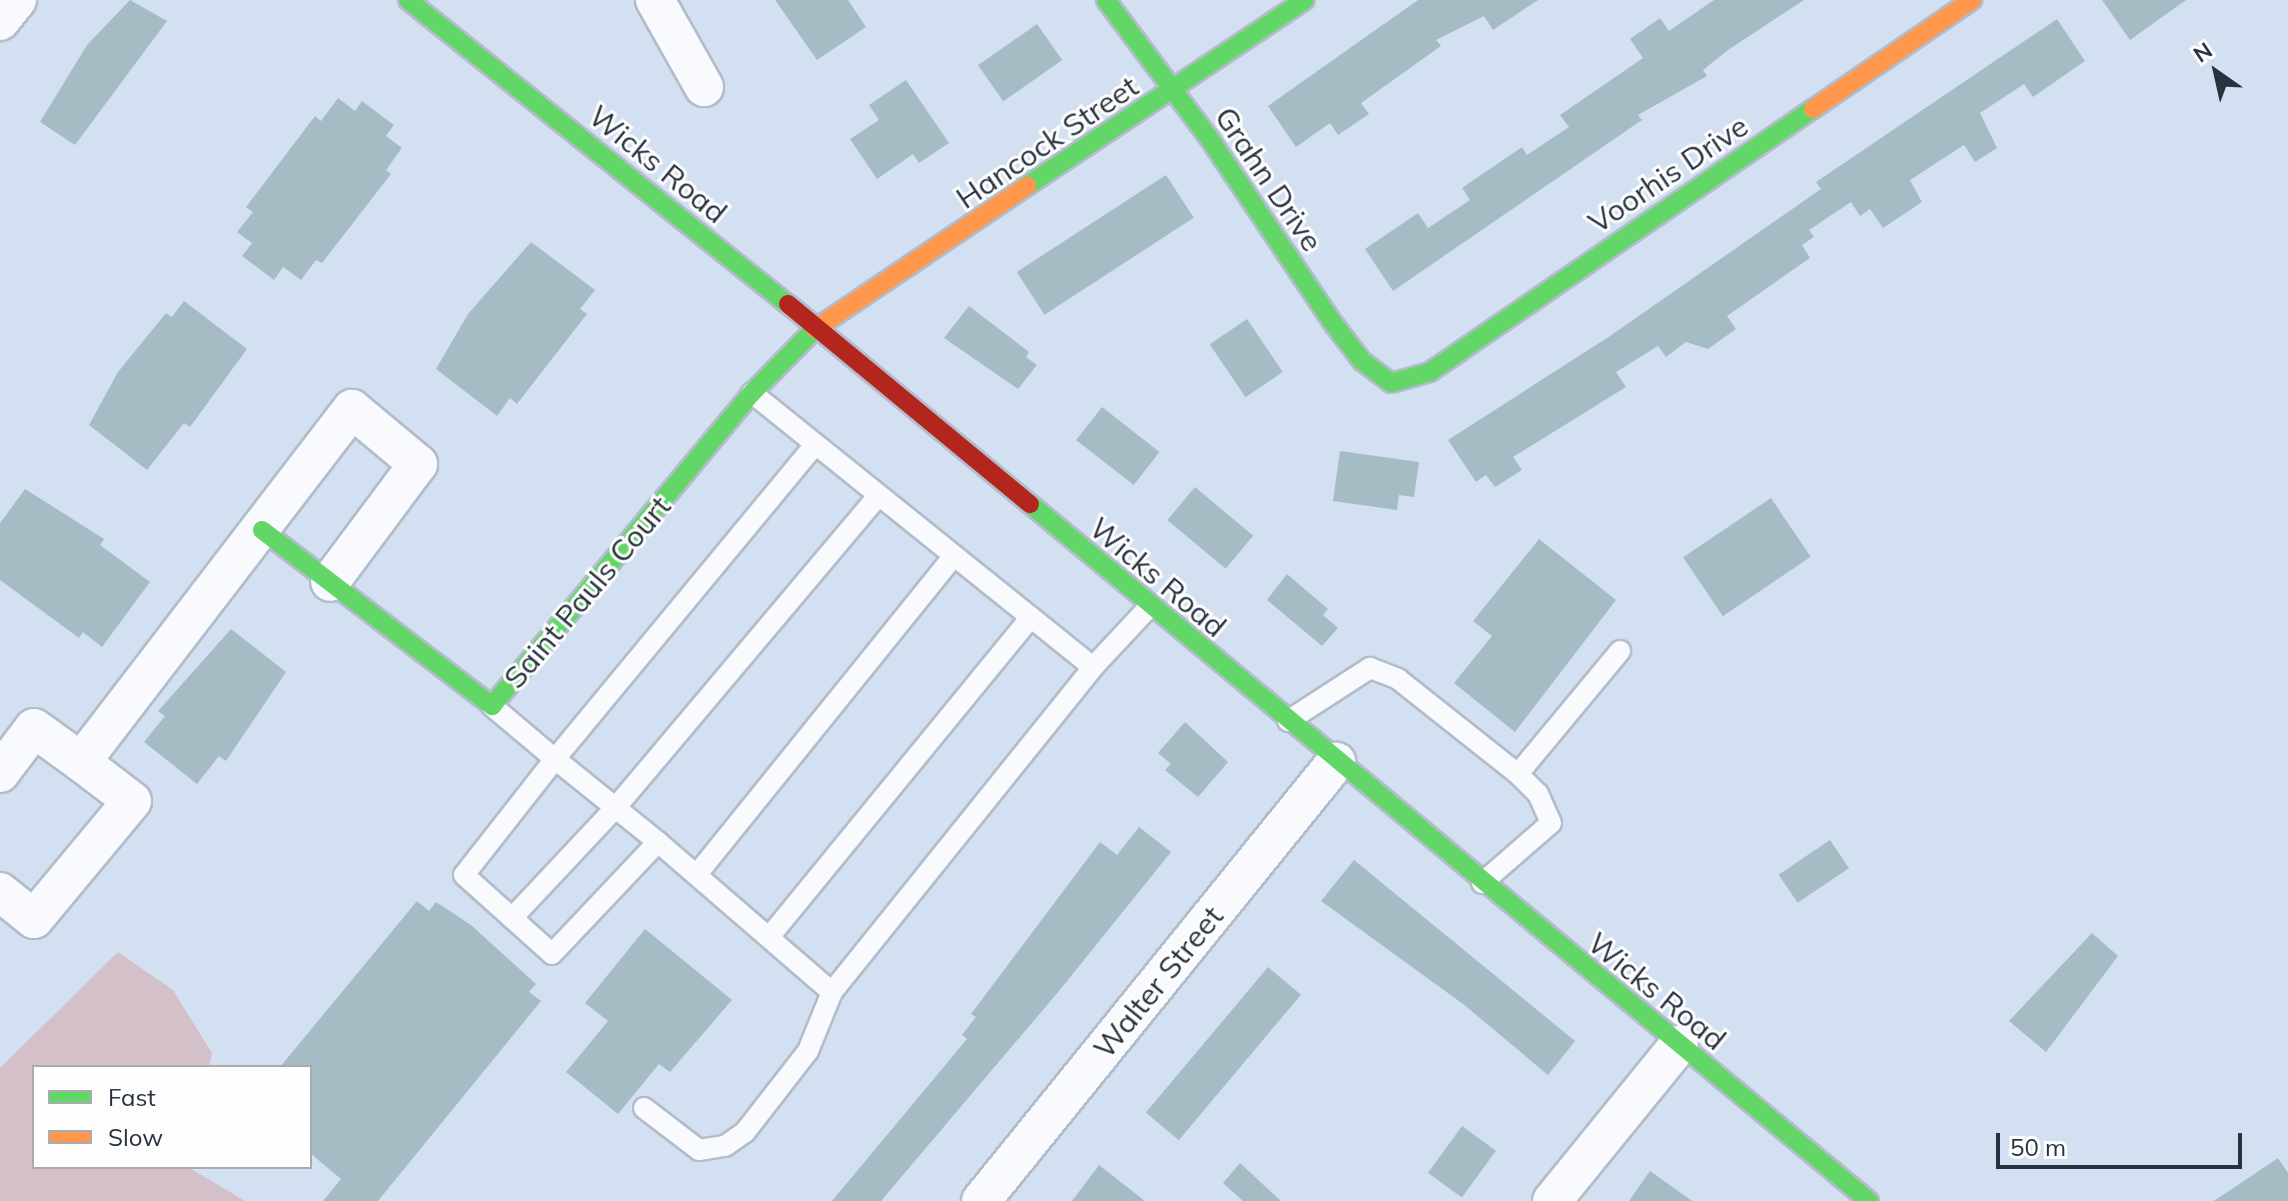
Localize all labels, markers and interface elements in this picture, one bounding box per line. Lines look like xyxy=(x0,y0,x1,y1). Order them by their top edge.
north arrow xyxy=(2176,32,2256,112)
text: N xyxy=(2188,36,2217,68)
street label: Hancock Street xyxy=(949,68,1145,216)
street label: Wicks Road xyxy=(582,98,734,230)
street label: Grahn Drive xyxy=(1208,100,1330,258)
street label: Voorhis Drive xyxy=(1582,108,1754,240)
street label: Saint Pauls Court xyxy=(496,489,678,695)
street label: Wicks Road xyxy=(1083,510,1233,644)
street label: Walter Street xyxy=(1086,899,1230,1065)
street label: Wicks Road xyxy=(1581,925,1733,1057)
legend xyxy=(32,1065,312,1169)
text: Fast xyxy=(108,1082,156,1112)
scale bar xyxy=(2000,1117,2246,1167)
text: Slow xyxy=(108,1122,163,1152)
text: 50 m xyxy=(2010,1132,2066,1162)

